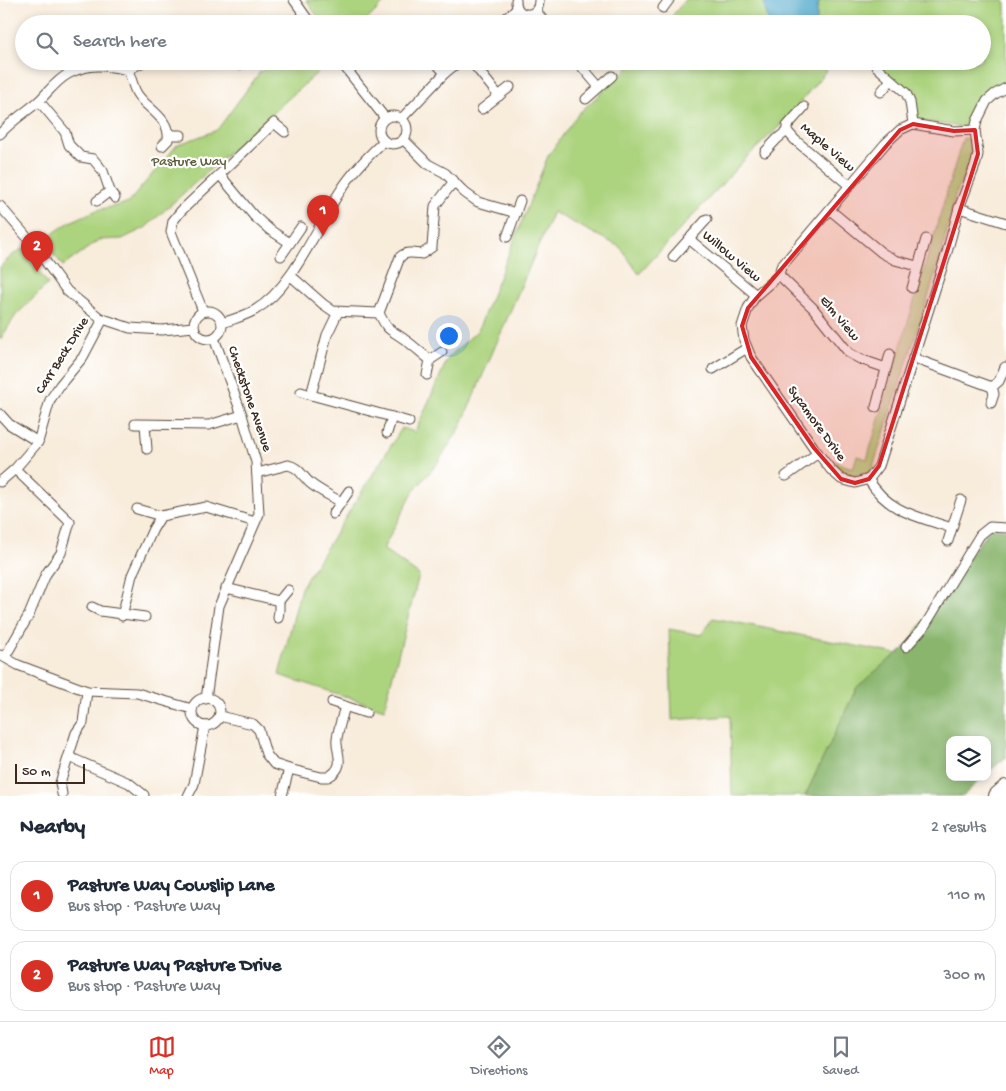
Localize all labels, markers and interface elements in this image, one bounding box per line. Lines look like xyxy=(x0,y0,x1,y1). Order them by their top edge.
search box xyxy=(15,15,991,70)
icon: search xyxy=(33,29,61,57)
text: Search here xyxy=(73,31,167,54)
street label: Maple View xyxy=(796,120,858,176)
park label: Pasture Way xyxy=(151,154,227,171)
pin: 1 xyxy=(307,195,339,236)
street label: Willow View xyxy=(698,228,764,287)
pin: 2 xyxy=(21,231,53,272)
street label: Elm View xyxy=(815,293,863,345)
street label: Carr Beck Drive xyxy=(33,314,94,398)
your location xyxy=(436,323,462,349)
street label: Checkstone Avenue xyxy=(223,344,275,455)
street label: Sycamore Drive xyxy=(783,383,850,466)
map controls xyxy=(946,736,991,781)
button: layers xyxy=(946,736,991,781)
scale bar xyxy=(15,761,85,784)
text: 50 m xyxy=(22,764,51,781)
text: Nearby xyxy=(20,816,85,841)
text: 2 results xyxy=(931,819,986,838)
text: Pasture Way Cowslip Lane xyxy=(68,875,275,898)
text: 1 xyxy=(34,887,40,906)
text: 110 m xyxy=(948,887,985,906)
text: Bus stop · Pasture Way xyxy=(68,898,220,917)
text: Pasture Way Pasture Drive xyxy=(68,955,281,978)
text: 2 xyxy=(33,967,41,986)
text: 300 m xyxy=(943,967,985,986)
text: Bus stop · Pasture Way xyxy=(68,978,220,997)
tab: Map xyxy=(148,1033,176,1080)
tab: Directions xyxy=(471,1033,528,1080)
tab: Saved xyxy=(823,1033,858,1080)

